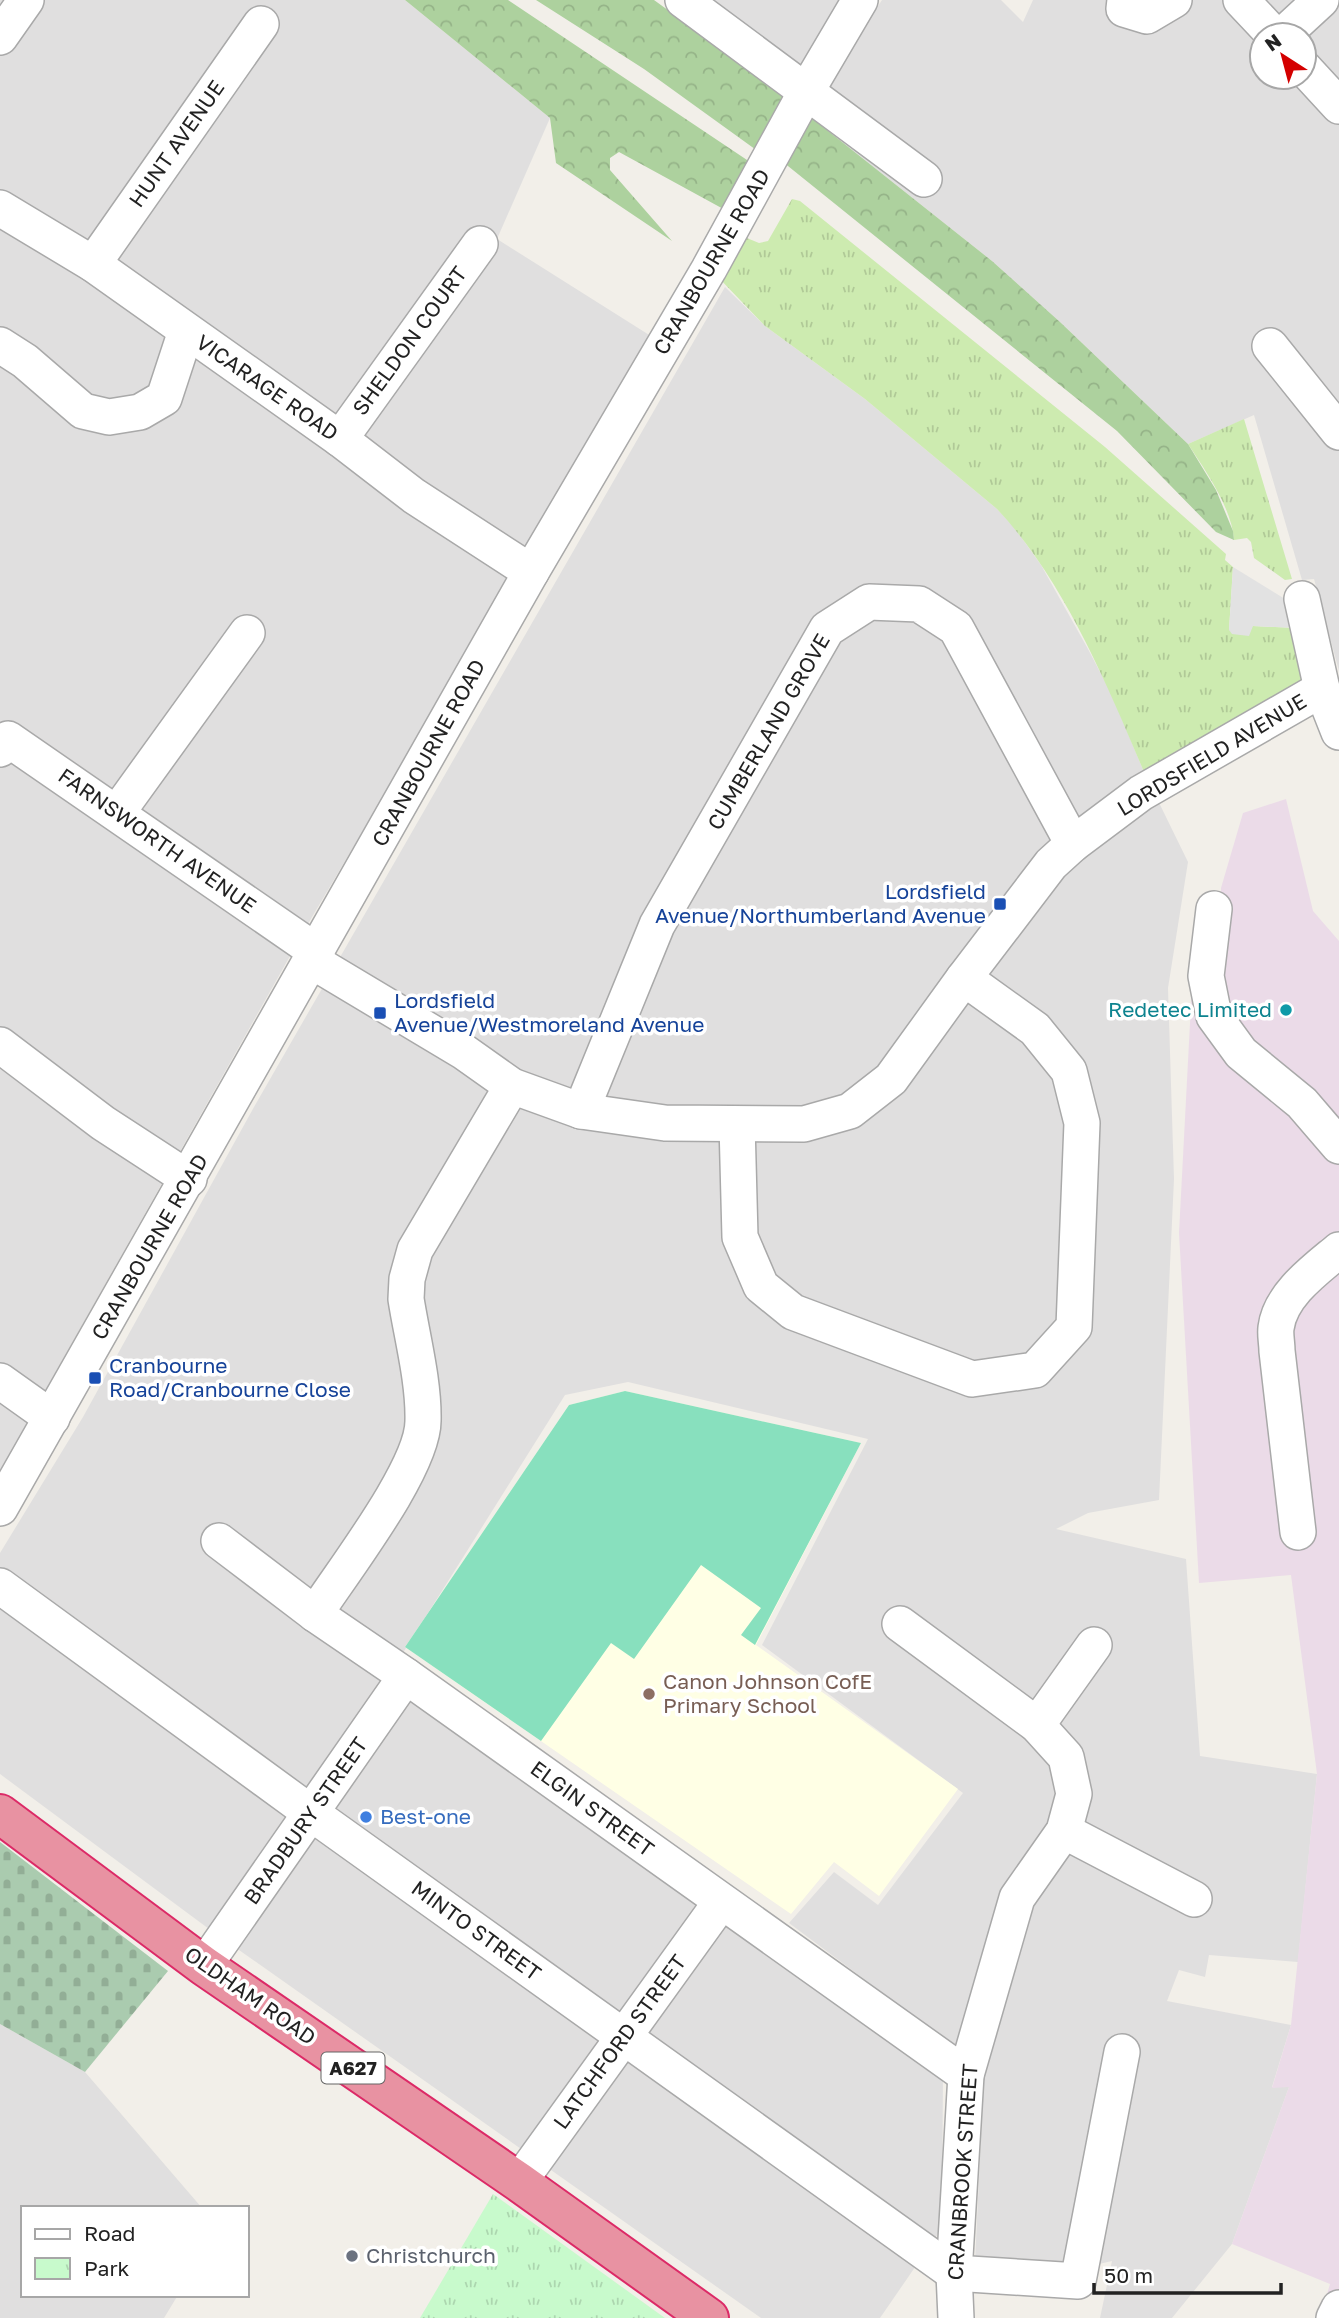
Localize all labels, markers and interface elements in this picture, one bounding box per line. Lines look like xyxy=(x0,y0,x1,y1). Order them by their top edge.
north arrow xyxy=(1248,21,1318,91)
text: N xyxy=(1260,28,1285,55)
street label: HUNT AVENUE xyxy=(123,75,229,212)
street label: CRANBOURNE ROAD xyxy=(647,164,775,359)
street label: SHELDON COURT xyxy=(346,261,472,420)
street label: VICARAGE ROAD xyxy=(191,328,344,446)
street label: CUMBERLAND GROVE xyxy=(701,629,835,834)
street label: CRANBOURNE ROAD xyxy=(366,654,490,851)
street label: LORDSFIELD AVENUE xyxy=(1112,687,1311,821)
street label: FARNSWORTH AVENUE xyxy=(54,762,262,918)
place label: Lordsfield Avenue/Northumberland Avenue xyxy=(655,878,986,928)
marker: Lordsfield Avenue/Northumberland Avenue xyxy=(992,896,1008,912)
place label: Lordsfield Avenue/Westmoreland Avenue xyxy=(394,987,704,1037)
place label: Redetec Limited xyxy=(1108,996,1272,1022)
marker: Redetec Limited xyxy=(1278,1002,1294,1018)
marker: Lordsfield Avenue/Westmoreland Avenue xyxy=(372,1005,388,1021)
street label: CRANBOURNE ROAD xyxy=(85,1149,213,1344)
place label: Cranbourne Road/Cranbourne Close xyxy=(109,1352,351,1402)
marker: Cranbourne Road/Cranbourne Close xyxy=(87,1370,103,1386)
place label: Canon Johnson CofE Primary School xyxy=(663,1668,872,1718)
marker: Canon Johnson CofE Primary School xyxy=(641,1686,657,1702)
street label: BRADBURY STREET xyxy=(238,1732,373,1909)
street label: ELGIN STREET xyxy=(526,1755,659,1862)
place label: Best-one xyxy=(380,1803,471,1829)
marker: Best-one xyxy=(358,1809,374,1825)
street label: MINTO STREET xyxy=(407,1875,546,1986)
street label: OLDHAM ROAD xyxy=(180,1940,321,2050)
street label: LATCHFORD STREET xyxy=(547,1949,691,2134)
road number: A627 xyxy=(322,2052,384,2084)
street label: CRANBROOK STREET xyxy=(941,2063,983,2281)
legend xyxy=(21,2206,248,2297)
text: Road xyxy=(84,2220,135,2246)
place label: Christchurch xyxy=(366,2242,496,2268)
marker: Christchurch xyxy=(344,2248,360,2264)
scale bar xyxy=(1094,2252,1281,2296)
text: Park xyxy=(84,2255,130,2281)
text: 50 m xyxy=(1104,2262,1153,2288)

